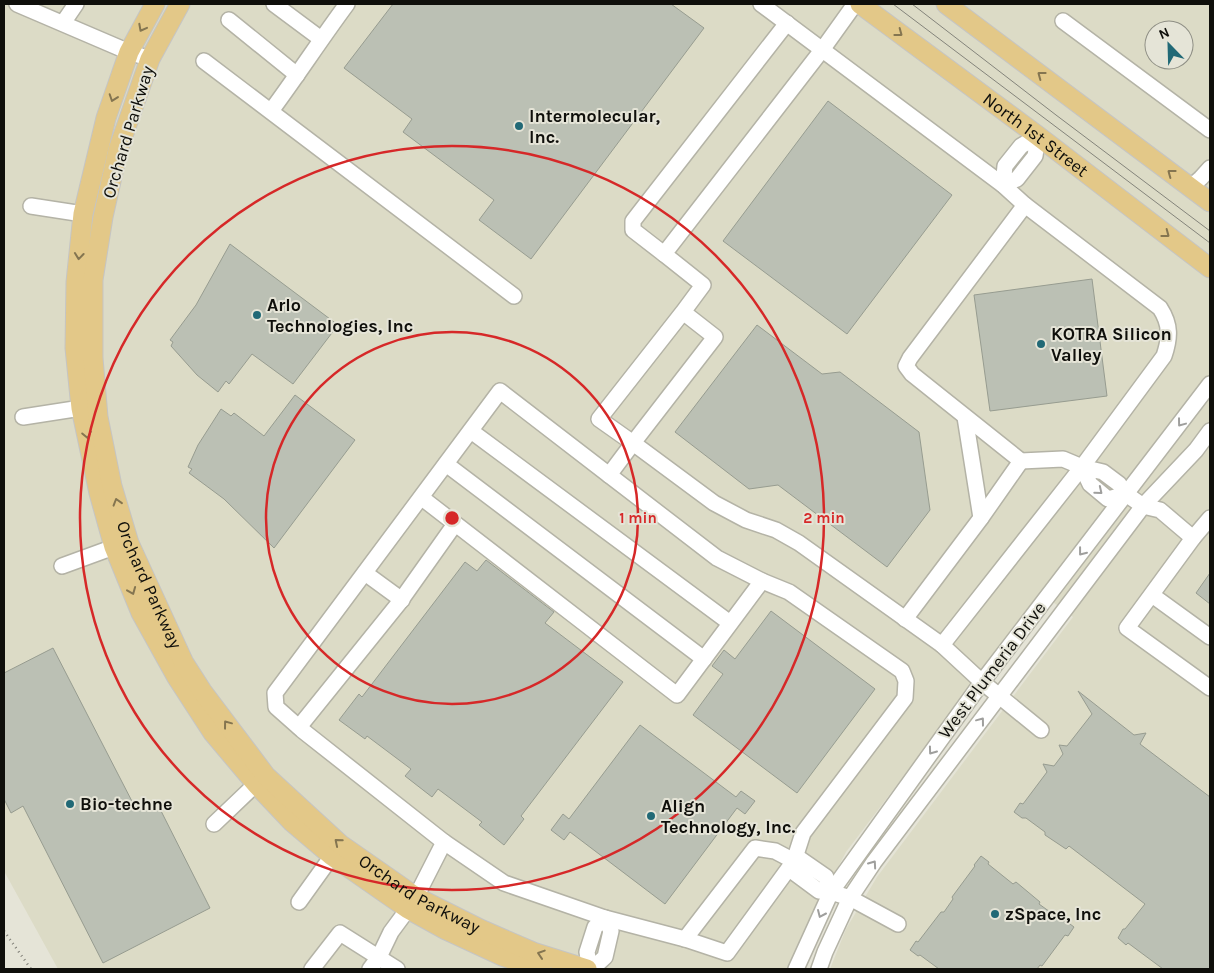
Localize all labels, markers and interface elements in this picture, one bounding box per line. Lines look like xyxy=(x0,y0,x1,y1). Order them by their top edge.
north arrow xyxy=(1144,20,1194,70)
one-way arrow xyxy=(138,23,148,32)
text: N xyxy=(1156,24,1172,43)
one-way arrow xyxy=(893,27,903,36)
street label: Orchard Parkway xyxy=(97,62,159,201)
one-way arrow xyxy=(1038,73,1047,81)
street label: North 1st Street xyxy=(979,88,1093,182)
one-way arrow xyxy=(109,93,119,102)
place label: Intermolecular, Inc. xyxy=(529,105,661,148)
marker: Intermolecular, Inc. xyxy=(513,120,525,132)
one-way arrow xyxy=(1167,170,1177,179)
one-way arrow xyxy=(1160,228,1170,237)
one-way arrow xyxy=(73,253,84,261)
place label: Arlo Technologies, Inc xyxy=(267,294,413,337)
marker: Arlo Technologies, Inc xyxy=(251,309,263,321)
place label: KOTRA Silicon Valley xyxy=(1051,323,1172,366)
marker: KOTRA Silicon Valley xyxy=(1035,338,1047,350)
one-way arrow xyxy=(1177,417,1186,426)
one-way arrow xyxy=(81,431,92,440)
one-way arrow xyxy=(1093,486,1102,495)
one-way arrow xyxy=(112,498,122,506)
centre of rings xyxy=(443,509,461,527)
text: 1 min xyxy=(619,509,657,527)
text: 2 min xyxy=(803,509,845,527)
street label: Orchard Parkway xyxy=(112,518,187,653)
one-way arrow xyxy=(1078,546,1087,555)
one-way arrow xyxy=(126,586,137,595)
street label: West Plumeria Drive xyxy=(933,597,1051,743)
one-way arrow xyxy=(976,718,984,727)
one-way arrow xyxy=(225,721,233,730)
one-way arrow xyxy=(929,745,938,755)
place label: Bio-techne xyxy=(80,793,173,815)
place label: Align Technology, Inc. xyxy=(661,795,795,838)
marker: Bio-techne xyxy=(64,798,76,810)
marker: Align Technology, Inc. xyxy=(645,810,657,822)
one-way arrow xyxy=(335,838,344,847)
street label: Orchard Parkway xyxy=(354,849,484,939)
one-way arrow xyxy=(867,860,876,870)
place label: zSpace, Inc xyxy=(1005,903,1101,925)
marker: zSpace, Inc xyxy=(989,908,1001,920)
one-way arrow xyxy=(816,909,827,918)
one-way arrow xyxy=(537,950,545,960)

